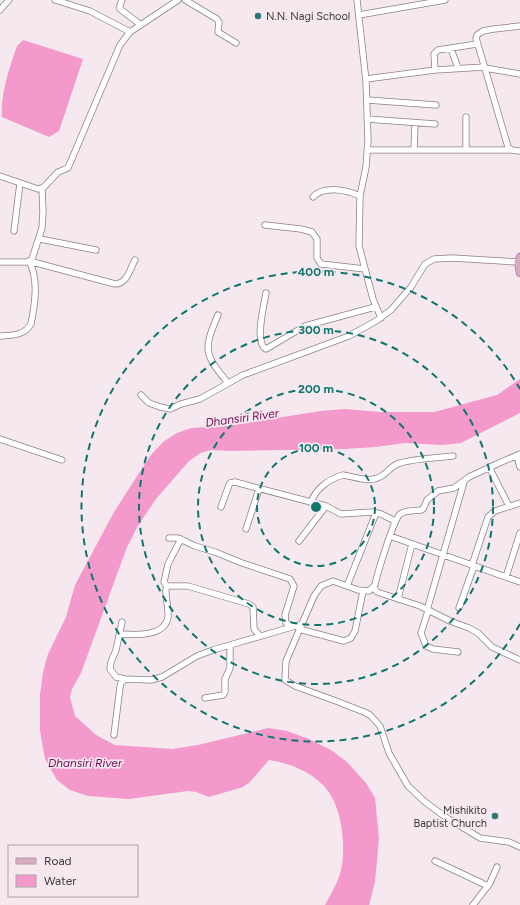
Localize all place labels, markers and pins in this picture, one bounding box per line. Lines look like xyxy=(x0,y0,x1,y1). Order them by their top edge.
place label: N.N. Nagi School xyxy=(266,10,350,23)
marker: N.N. Nagi School xyxy=(253,11,263,21)
centre of rings xyxy=(309,500,323,514)
place label: Mishikito Baptist Church xyxy=(413,804,487,830)
marker: Mishikito Baptist Church xyxy=(490,811,500,821)

